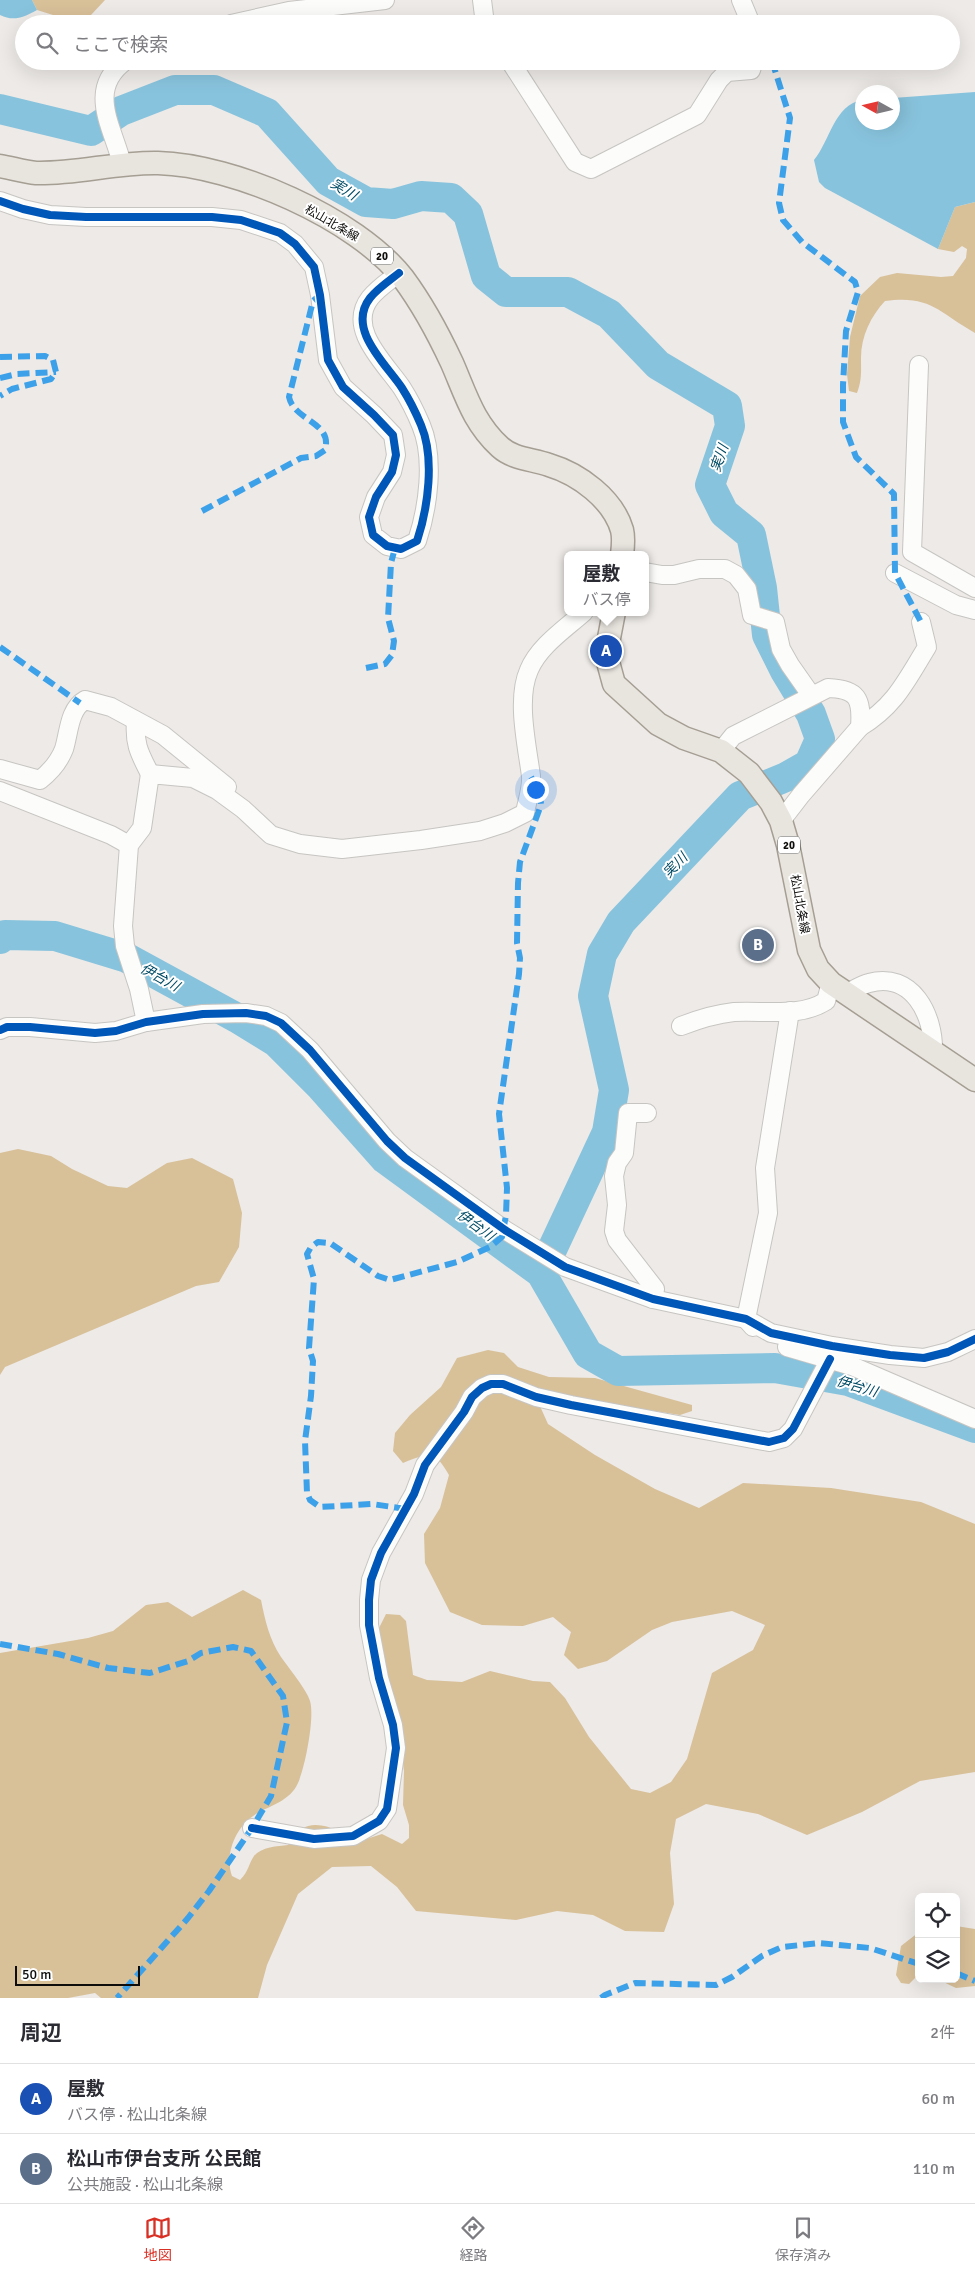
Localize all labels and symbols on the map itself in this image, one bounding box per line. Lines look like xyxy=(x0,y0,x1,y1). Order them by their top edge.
north arrow xyxy=(855,85,900,130)
water label: 実川 xyxy=(327,175,362,205)
street label: 松山北条線 xyxy=(302,202,361,245)
road number: 20 xyxy=(371,248,393,264)
water label: 実川 xyxy=(707,440,733,474)
pin: A xyxy=(590,632,622,670)
your location xyxy=(523,777,549,803)
road number: 20 xyxy=(778,836,800,854)
water label: 実川 xyxy=(660,848,693,881)
street label: 松山北条線 xyxy=(787,873,812,935)
pin: B xyxy=(742,926,774,964)
water label: 伊台川 xyxy=(137,960,184,996)
water label: 伊台川 xyxy=(454,1206,499,1246)
water label: 伊台川 xyxy=(834,1372,881,1401)
scale bar xyxy=(15,1963,140,1986)

